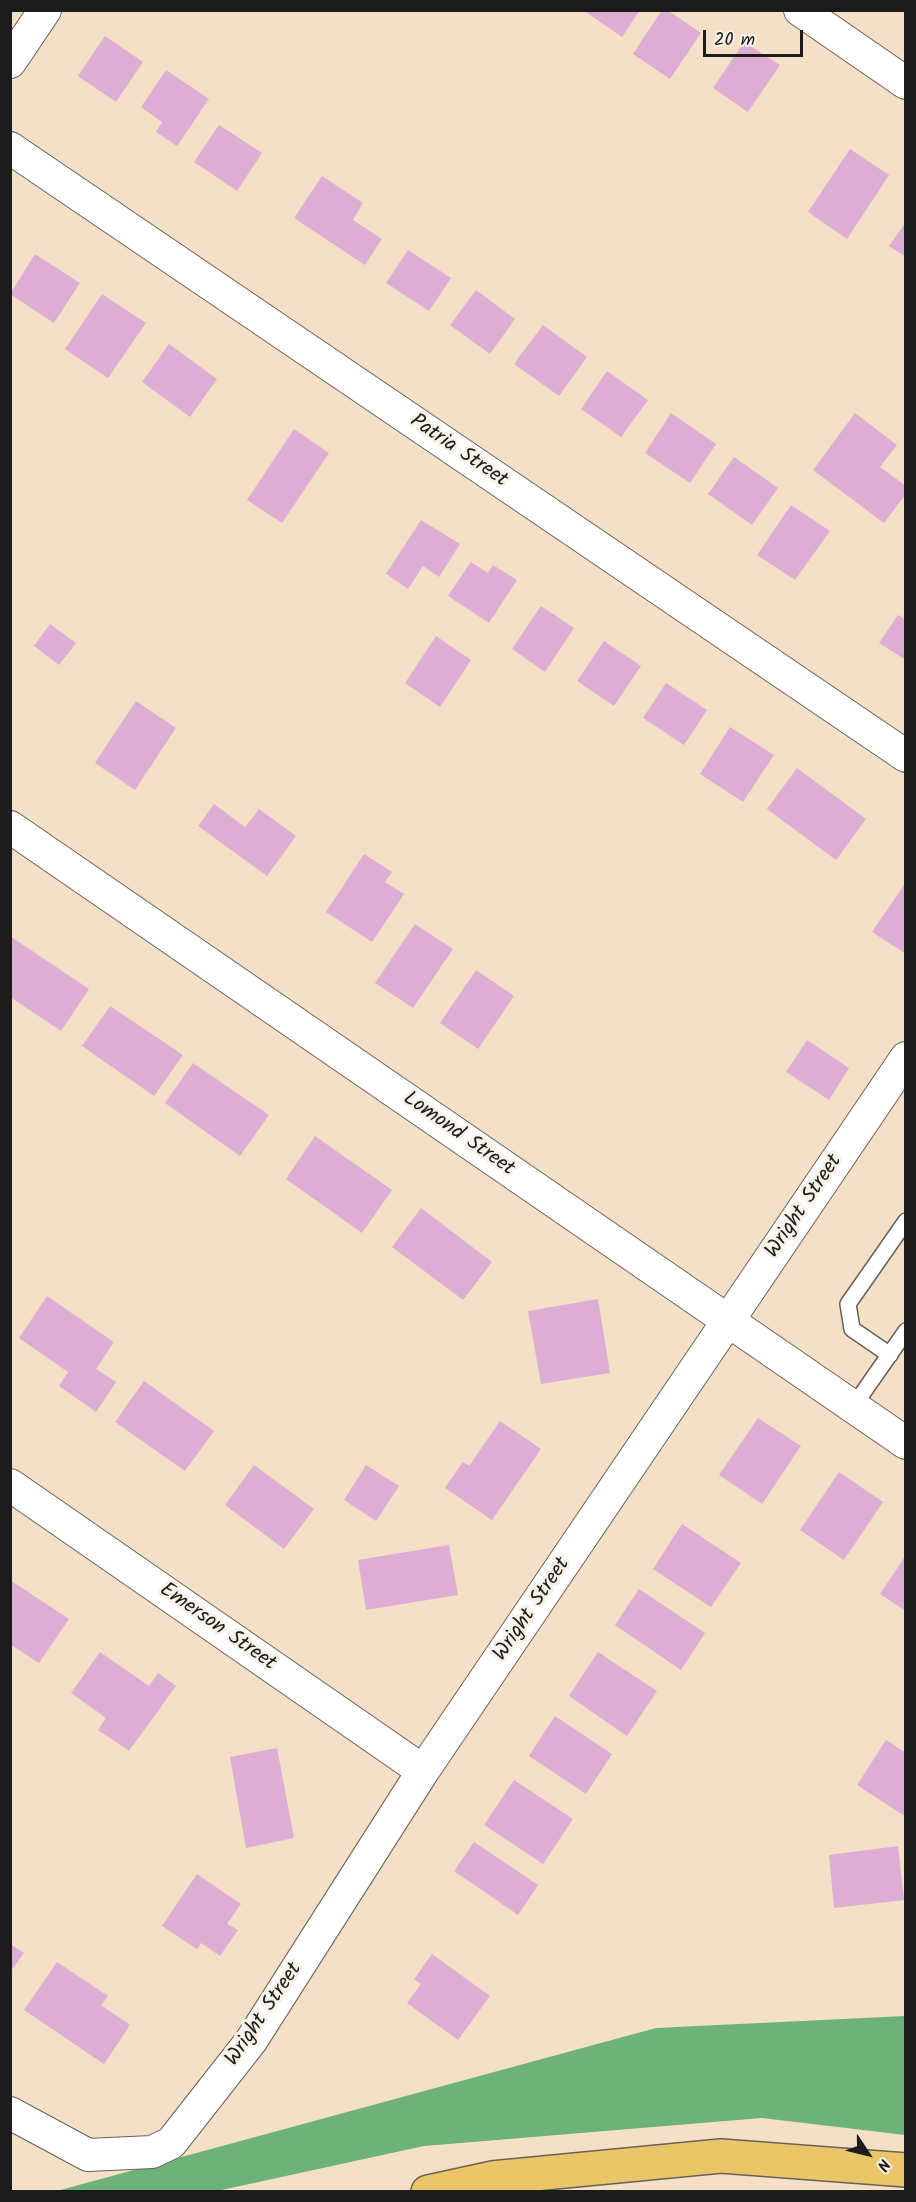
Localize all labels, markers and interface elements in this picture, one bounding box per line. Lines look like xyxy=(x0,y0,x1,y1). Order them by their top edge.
scale bar xyxy=(706,18,806,56)
text: 20 m xyxy=(714,26,755,55)
street label: Patria Street xyxy=(404,410,512,494)
street label: Lomond Street xyxy=(397,1087,519,1183)
street label: Wright Street xyxy=(761,1150,849,1264)
street label: Wright Street xyxy=(489,1553,577,1667)
street label: Emerson Street xyxy=(154,1578,280,1678)
street label: Wright Street xyxy=(221,1958,309,2072)
north arrow xyxy=(838,2124,898,2184)
text: N xyxy=(870,2153,896,2176)

